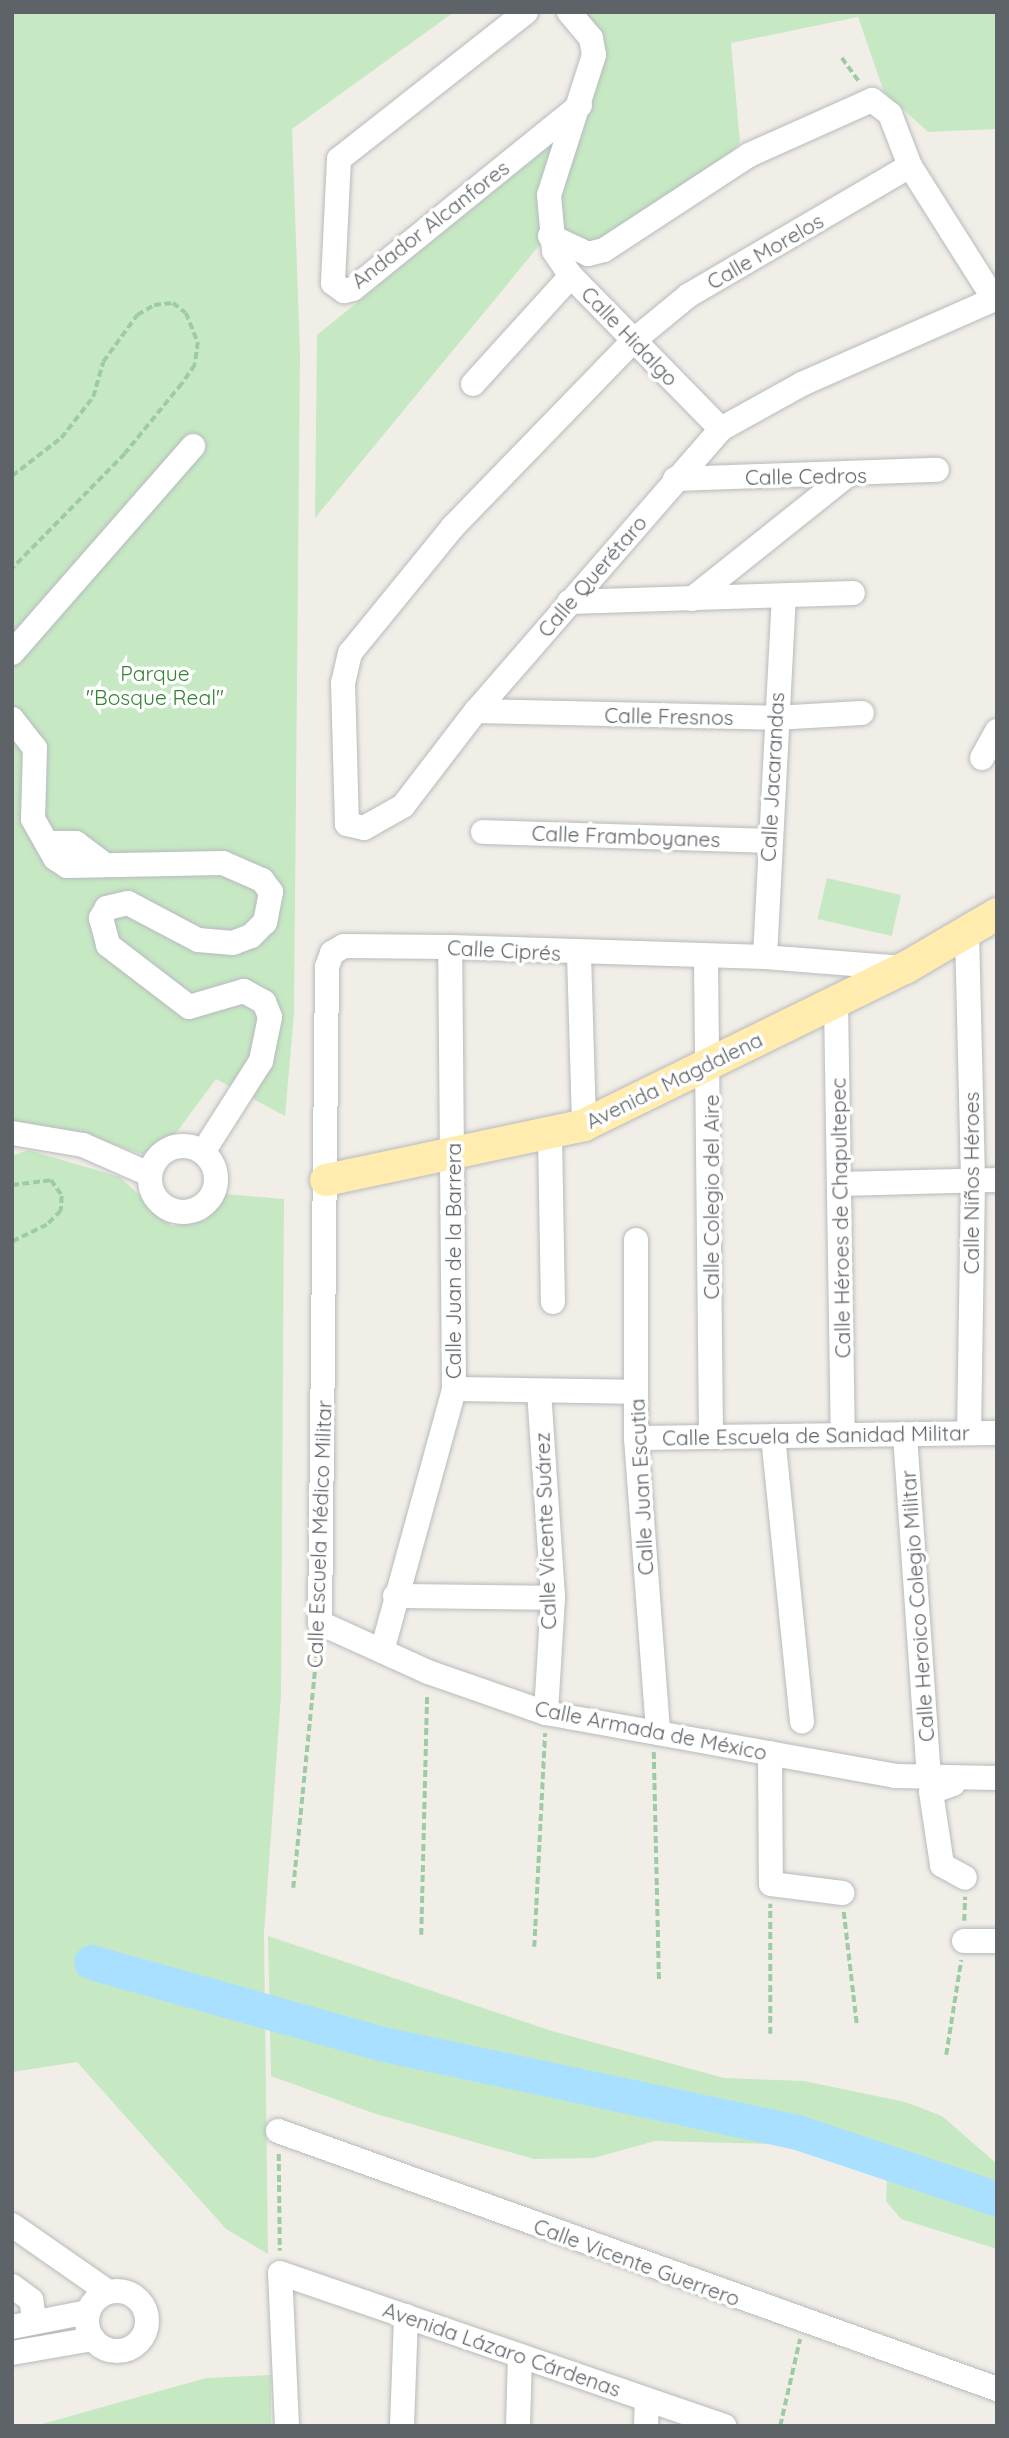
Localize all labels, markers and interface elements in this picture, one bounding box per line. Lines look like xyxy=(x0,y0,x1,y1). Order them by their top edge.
street label: Andador Alcanfores xyxy=(346,155,514,293)
street label: Calle Morelos xyxy=(702,208,828,294)
street label: Calle Hidalgo xyxy=(576,281,684,391)
street label: Calle Cedros xyxy=(745,462,867,490)
street label: Calle Querétaro xyxy=(532,510,652,642)
park label: Parque "Bosque Real" xyxy=(86,660,224,710)
street label: Calle Jacarandas xyxy=(755,692,789,862)
street label: Calle Fresnos xyxy=(604,702,734,730)
street label: Calle Framboyanes xyxy=(531,820,721,852)
street label: Calle Ciprés xyxy=(447,934,561,966)
street label: Avenida Magdalena xyxy=(582,1026,766,1134)
street label: Calle Héroes de Chapultepec xyxy=(825,1077,855,1359)
street label: Calle Niños Héroes xyxy=(958,1092,984,1274)
street label: Calle Colegio del Aire xyxy=(698,1094,724,1300)
street label: Calle Juan de la Barrera xyxy=(440,1143,466,1379)
street label: Calle Juan Escutia xyxy=(624,1398,658,1576)
street label: Calle Escuela Médico Militar xyxy=(302,1400,336,1668)
street label: Calle Escuela de Sanidad Militar xyxy=(662,1420,970,1450)
street label: Calle Vicente Suárez xyxy=(529,1432,561,1630)
street label: Calle Heroico Colegio Militar xyxy=(895,1469,939,1743)
street label: Calle Armada de México xyxy=(533,1695,769,1765)
street label: Calle Vicente Guerrero xyxy=(530,2213,744,2311)
street label: Avenida Lázaro Cárdenas xyxy=(380,2296,624,2402)

